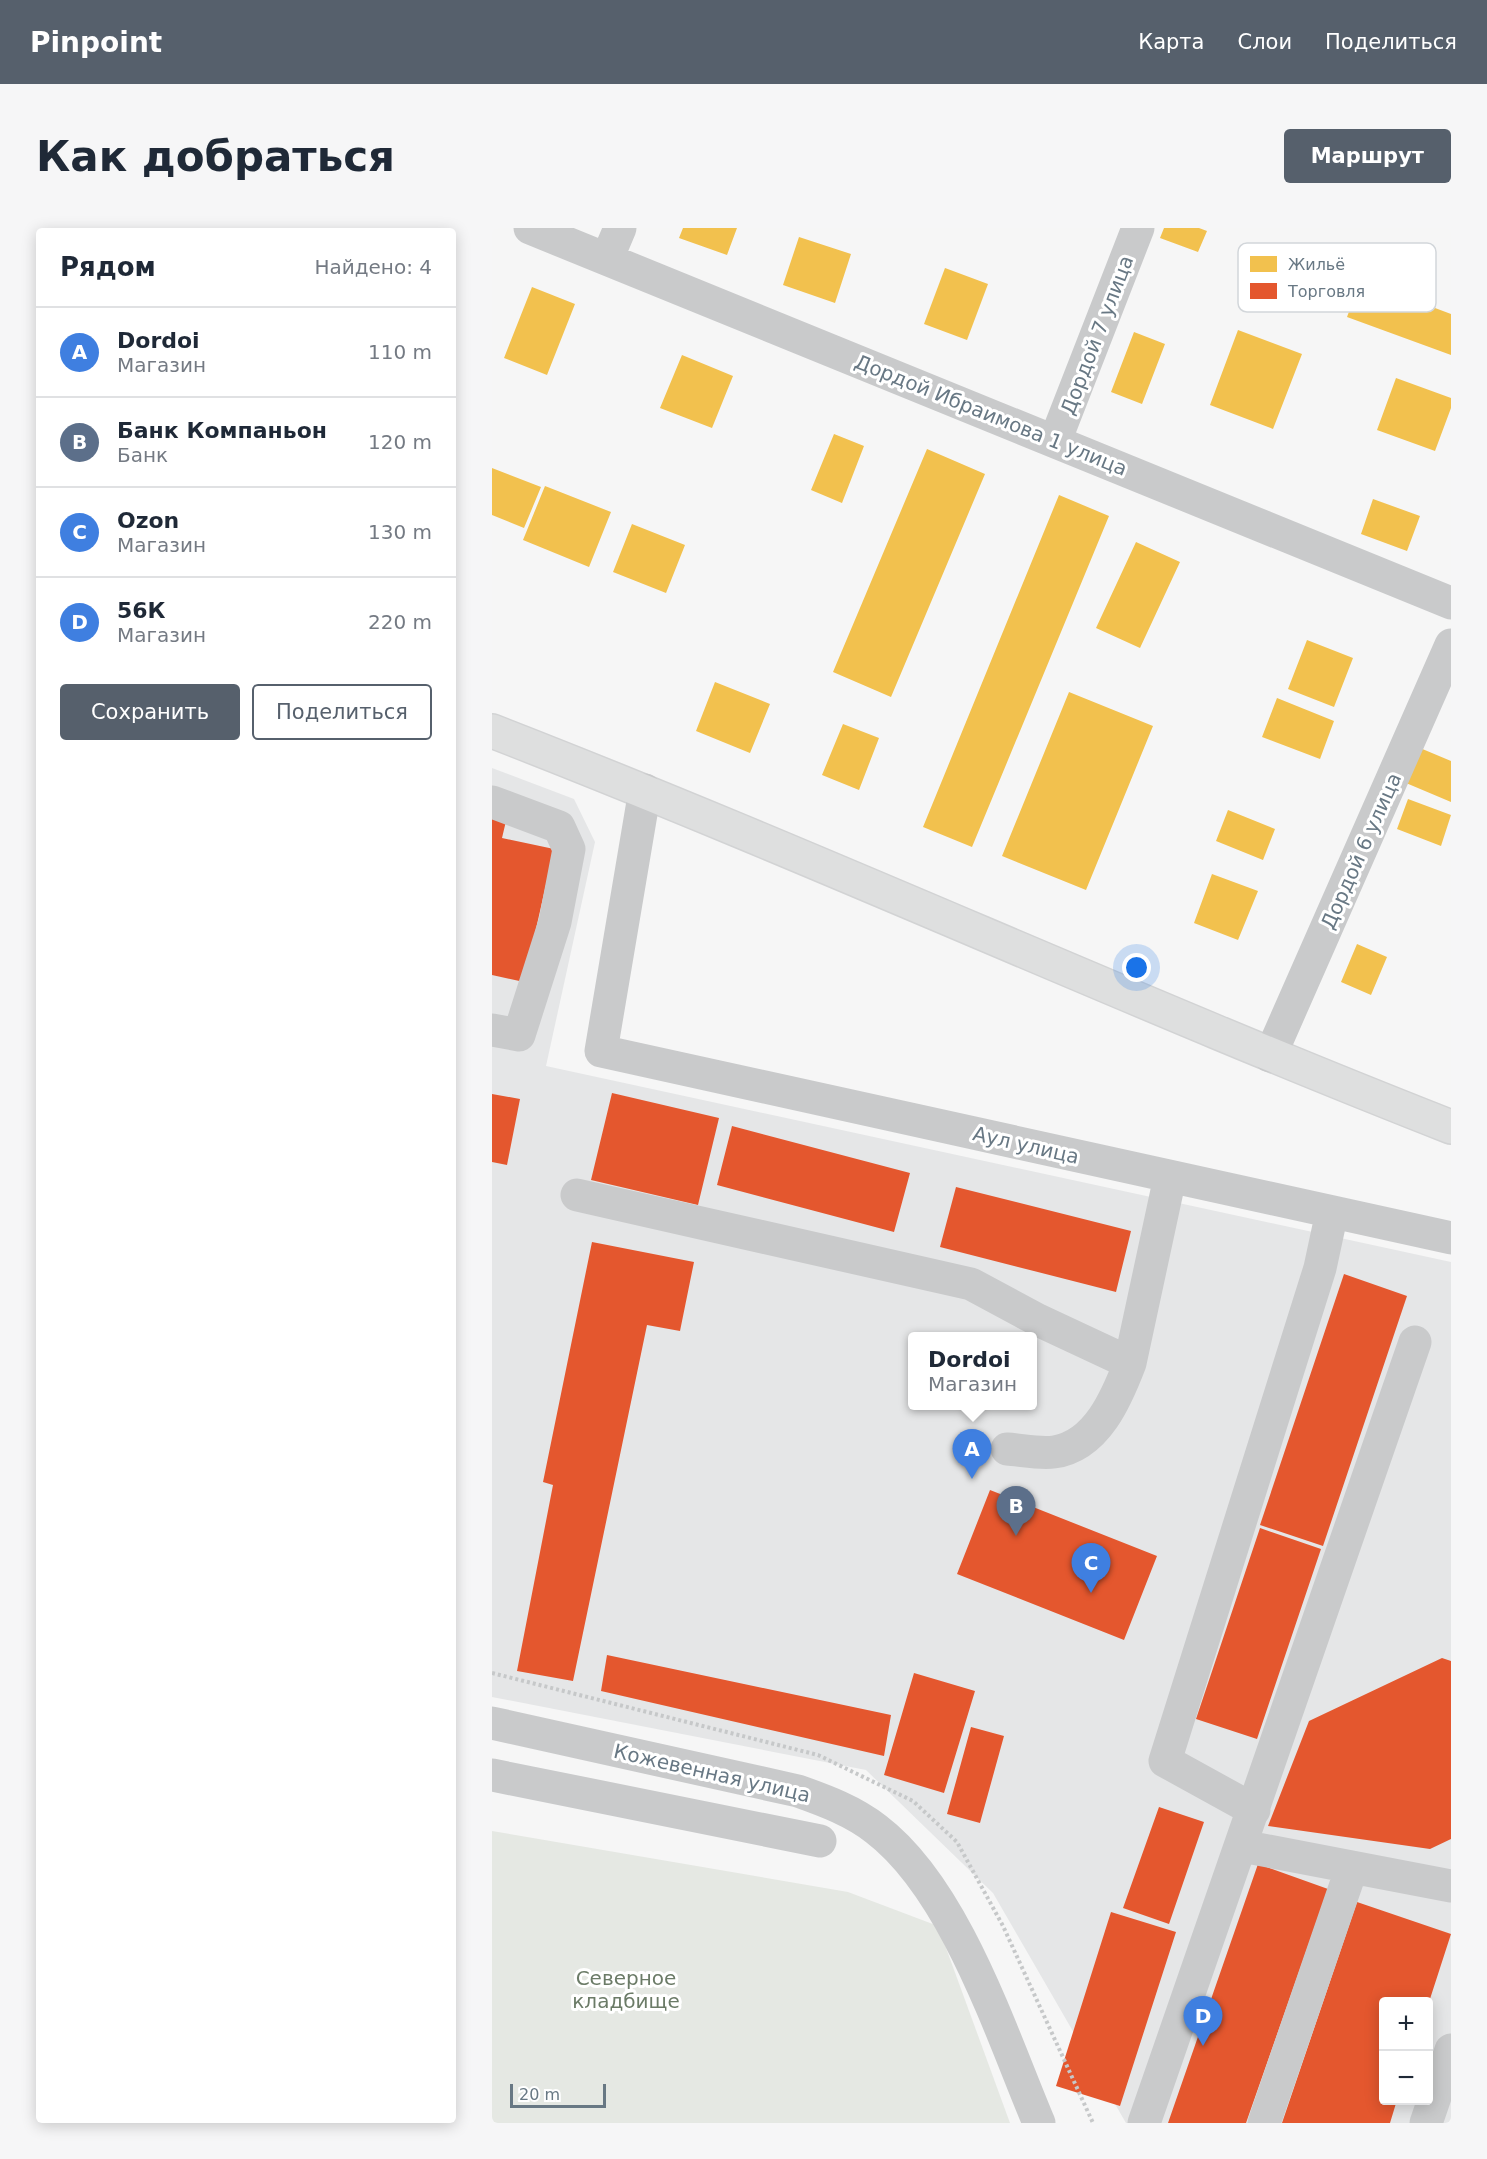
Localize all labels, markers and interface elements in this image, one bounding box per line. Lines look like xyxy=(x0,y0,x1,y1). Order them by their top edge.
text: Pinpoint xyxy=(30,26,162,59)
text: Карта xyxy=(1138,30,1204,54)
text: Слои xyxy=(1237,30,1292,54)
text: Поделиться xyxy=(1325,30,1457,54)
button: Маршрут xyxy=(1284,129,1451,183)
text: Как добраться xyxy=(36,132,395,181)
legend xyxy=(1238,243,1436,312)
text: Рядом xyxy=(60,252,156,282)
street label: Дордой 7 улица xyxy=(1056,252,1138,418)
text: Найдено: 4 xyxy=(314,255,432,279)
text: Жильё xyxy=(1288,255,1345,274)
text: Торговля xyxy=(1287,282,1365,301)
text: Dordoi xyxy=(117,328,200,353)
text: A xyxy=(72,340,87,364)
text: 110 m xyxy=(368,340,432,364)
street label: Дордой Ибраимова 1 улица xyxy=(851,349,1131,481)
text: Магазин xyxy=(117,353,206,377)
text: Банк Компаньон xyxy=(117,418,327,443)
text: B xyxy=(72,430,87,454)
text: 120 m xyxy=(368,430,432,454)
text: Банк xyxy=(117,443,168,467)
text: Ozon xyxy=(117,508,179,533)
text: C xyxy=(72,520,87,544)
text: 130 m xyxy=(368,520,432,544)
text: Магазин xyxy=(117,533,206,557)
text: 56К xyxy=(117,598,166,623)
text: D xyxy=(71,610,88,634)
text: 220 m xyxy=(368,610,432,634)
text: Магазин xyxy=(117,623,206,647)
button: Сохранить xyxy=(60,684,240,740)
button: Поделиться xyxy=(252,684,432,740)
street label: Дордой 6 улица xyxy=(1316,769,1406,933)
your location xyxy=(1122,953,1151,982)
street label: Аул улица xyxy=(971,1121,1081,1169)
popup xyxy=(908,1332,1037,1410)
text: Dordoi xyxy=(928,1347,1011,1372)
text: Магазин xyxy=(928,1372,1017,1396)
pin: A xyxy=(952,1430,992,1479)
pin: B xyxy=(996,1486,1036,1536)
pin: C xyxy=(1072,1544,1110,1593)
street label: Кожевенная улица xyxy=(611,1739,813,1807)
park label: Северное кладбище xyxy=(572,1966,680,2013)
pin: D xyxy=(1184,1996,1222,2046)
map controls xyxy=(1379,1997,1433,2105)
button: + xyxy=(1379,1997,1433,2051)
button: − xyxy=(1379,2051,1433,2105)
scale bar xyxy=(510,2081,606,2108)
text: 20 m xyxy=(519,2085,560,2104)

